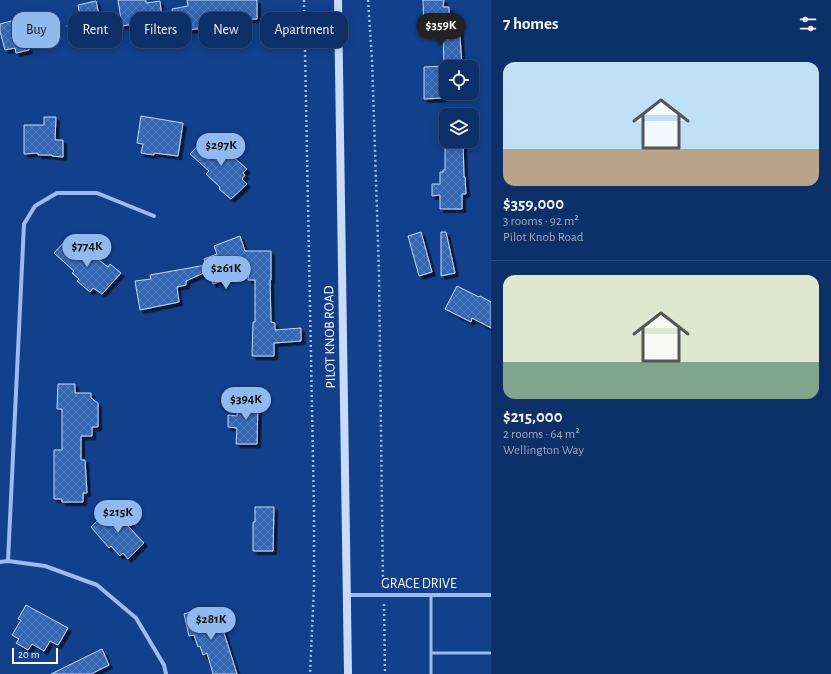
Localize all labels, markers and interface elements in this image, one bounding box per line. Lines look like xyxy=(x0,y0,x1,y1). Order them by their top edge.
chip: Buy xyxy=(12,12,60,48)
chip: Rent xyxy=(68,12,122,48)
chip: Filters xyxy=(130,12,191,48)
chip: New xyxy=(199,12,252,48)
chip: Apartment xyxy=(260,12,348,48)
pin: $359K xyxy=(413,13,469,47)
icon: filters xyxy=(797,13,819,35)
text: 7 homes xyxy=(503,15,559,32)
text: $359K xyxy=(426,19,456,32)
map controls xyxy=(439,60,479,148)
button: locate xyxy=(439,60,479,100)
icon: home xyxy=(625,88,697,160)
button: layers xyxy=(439,108,479,148)
pin: $297K xyxy=(193,133,249,167)
text: $297K xyxy=(205,139,237,152)
text: $359,000 xyxy=(503,195,564,212)
text: 3 rooms · 92 m² xyxy=(503,215,579,228)
text: Pilot Knob Road xyxy=(503,231,584,244)
pin: $774K xyxy=(59,234,115,268)
text: $774K xyxy=(71,240,103,253)
pin: $261K xyxy=(198,256,254,290)
text: $261K xyxy=(211,262,241,275)
street label: PILOT KNOB ROAD xyxy=(322,285,338,389)
icon: home xyxy=(625,301,697,373)
pin: $394K xyxy=(218,387,274,421)
text: $394K xyxy=(230,393,262,406)
text: $215,000 xyxy=(503,408,563,425)
text: 2 rooms · 64 m² xyxy=(503,428,580,441)
text: Wellington Way xyxy=(503,444,584,457)
pin: $215K xyxy=(90,500,146,534)
text: $215K xyxy=(103,506,133,519)
street label: GRACE DRIVE xyxy=(381,577,457,591)
pin: $281K xyxy=(183,607,239,641)
text: $281K xyxy=(196,613,226,626)
scale bar xyxy=(12,646,58,665)
text: 20 m xyxy=(18,649,39,660)

